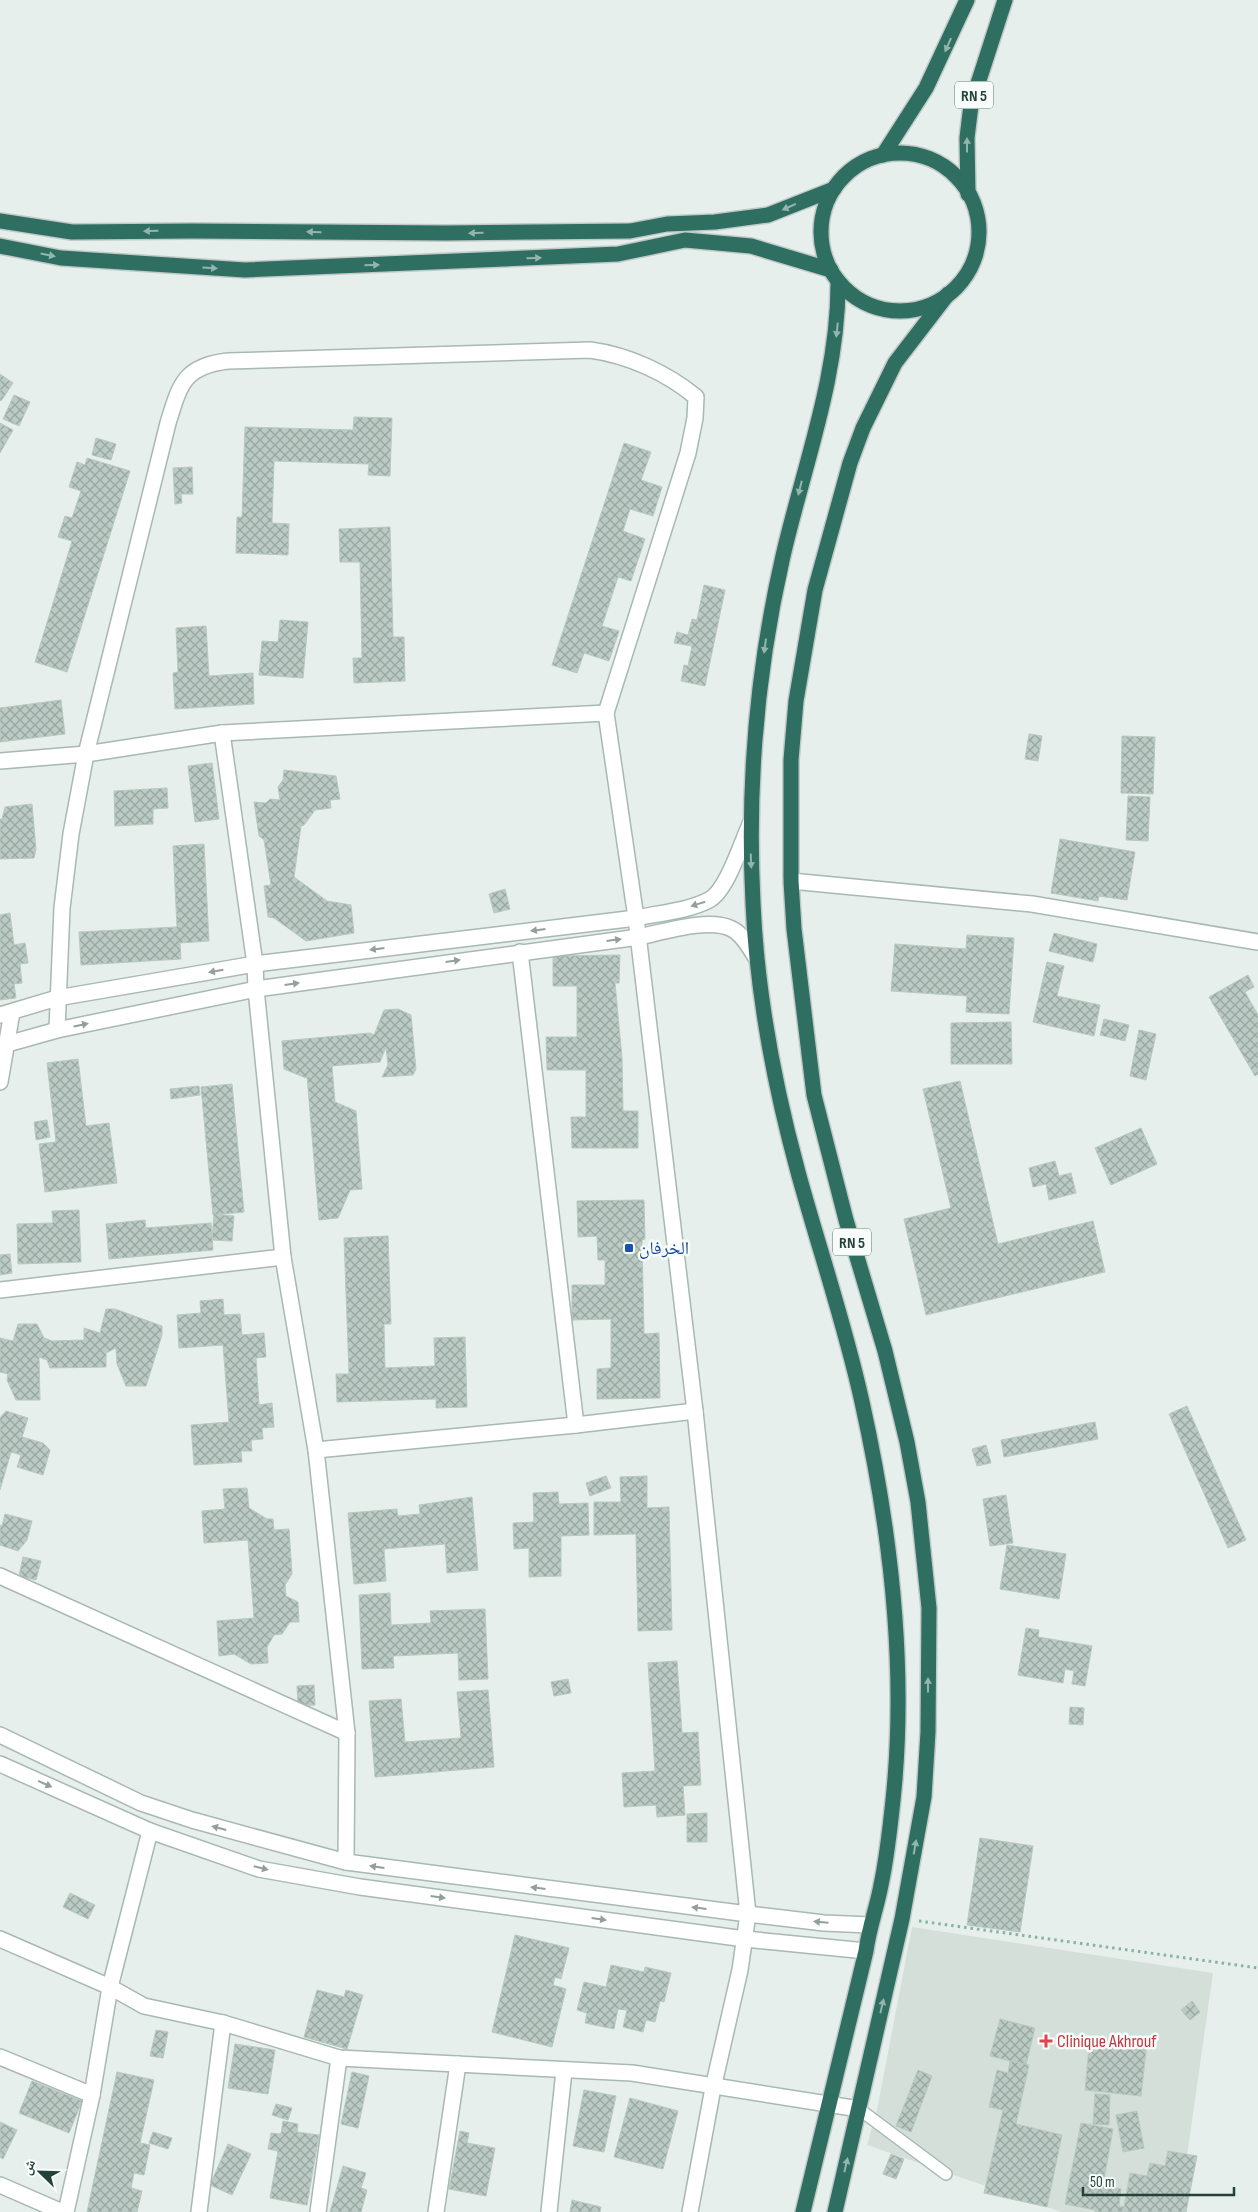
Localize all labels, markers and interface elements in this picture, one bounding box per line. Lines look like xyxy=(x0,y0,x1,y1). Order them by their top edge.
one-way arrow xyxy=(943,38,951,52)
road number: RN 5 xyxy=(955,82,993,108)
one-way arrow xyxy=(963,137,971,153)
one-way arrow xyxy=(782,203,796,211)
one-way arrow xyxy=(143,227,159,235)
one-way arrow xyxy=(305,228,321,236)
one-way arrow xyxy=(468,229,484,237)
one-way arrow xyxy=(40,252,56,260)
one-way arrow xyxy=(527,254,543,262)
one-way arrow xyxy=(364,261,380,269)
one-way arrow xyxy=(202,265,218,273)
one-way arrow xyxy=(833,322,841,338)
one-way arrow xyxy=(796,480,804,495)
one-way arrow xyxy=(761,639,769,655)
one-way arrow xyxy=(748,853,756,869)
one-way arrow xyxy=(690,900,705,908)
one-way arrow xyxy=(530,926,546,934)
one-way arrow xyxy=(606,936,622,944)
one-way arrow xyxy=(368,945,384,953)
one-way arrow xyxy=(445,957,461,965)
one-way arrow xyxy=(207,967,223,975)
one-way arrow xyxy=(284,979,300,987)
one-way arrow xyxy=(73,1021,89,1029)
road number: RN 5 xyxy=(833,1228,871,1256)
place label: الخرفان xyxy=(639,1238,689,1259)
marker: الخرفان xyxy=(623,1242,635,1254)
one-way arrow xyxy=(924,1677,932,1693)
one-way arrow xyxy=(38,1780,52,1788)
one-way arrow xyxy=(212,1824,227,1832)
one-way arrow xyxy=(912,1839,920,1855)
one-way arrow xyxy=(369,1862,385,1870)
one-way arrow xyxy=(253,1864,268,1872)
one-way arrow xyxy=(530,1884,546,1892)
one-way arrow xyxy=(431,1894,447,1902)
one-way arrow xyxy=(691,1904,707,1912)
one-way arrow xyxy=(592,1916,608,1924)
one-way arrow xyxy=(813,1918,829,1926)
one-way arrow xyxy=(878,1999,886,2014)
place label: Clinique Akhrouf xyxy=(1057,2031,1157,2052)
marker: Clinique Akhrouf xyxy=(1039,2034,1053,2048)
north arrow xyxy=(15,2147,65,2197)
text: ش xyxy=(18,2157,39,2177)
one-way arrow xyxy=(842,2157,850,2172)
scale bar xyxy=(1083,2164,1234,2196)
text: 50 m xyxy=(1090,2173,1115,2192)

